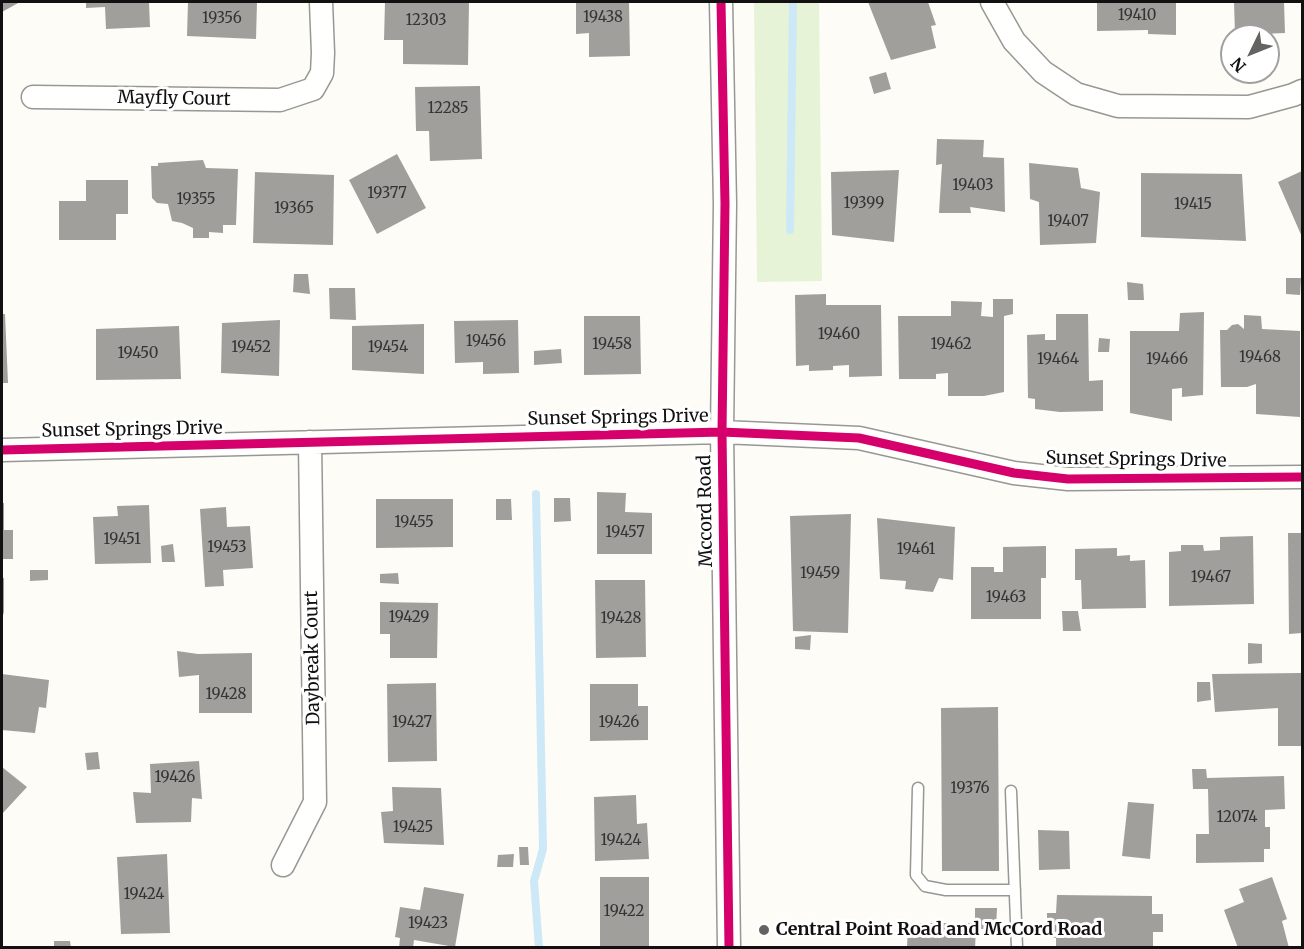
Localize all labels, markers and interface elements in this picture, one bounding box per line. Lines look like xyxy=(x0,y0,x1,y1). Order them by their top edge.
house number: 19410 xyxy=(1118,7,1156,25)
house number: 19438 xyxy=(583,9,623,27)
house number: 19356 xyxy=(202,10,242,28)
house number: 12303 xyxy=(406,12,446,30)
north arrow xyxy=(1220,24,1280,84)
text: N xyxy=(1227,53,1250,76)
street label: Mayfly Court xyxy=(117,87,231,111)
house number: 12285 xyxy=(427,100,469,118)
house number: 19403 xyxy=(952,177,994,195)
house number: 19377 xyxy=(367,185,407,203)
house number: 19355 xyxy=(177,191,215,209)
house number: 19399 xyxy=(844,195,884,213)
house number: 19415 xyxy=(1174,196,1212,214)
house number: 19365 xyxy=(274,200,314,218)
house number: 19407 xyxy=(1047,213,1089,231)
house number: 19460 xyxy=(818,326,860,344)
house number: 19456 xyxy=(466,333,506,351)
house number: 19458 xyxy=(592,336,632,354)
house number: 19462 xyxy=(930,336,972,354)
house number: 19452 xyxy=(231,339,271,357)
house number: 19454 xyxy=(368,339,408,357)
house number: 19450 xyxy=(118,345,158,363)
house number: 19468 xyxy=(1239,349,1281,367)
house number: 19464 xyxy=(1037,351,1079,369)
house number: 19466 xyxy=(1146,351,1188,369)
street label: Sunset Springs Drive xyxy=(527,406,709,430)
street label: Sunset Springs Drive xyxy=(41,418,223,442)
street label: Sunset Springs Drive xyxy=(1045,448,1227,472)
street label: Mccord Road xyxy=(694,455,718,567)
house number: 19455 xyxy=(394,514,434,532)
house number: 19457 xyxy=(605,524,645,542)
house number: 19451 xyxy=(103,531,141,549)
house number: 19453 xyxy=(207,539,247,557)
house number: 19461 xyxy=(897,541,935,559)
house number: 19459 xyxy=(800,565,840,583)
house number: 19467 xyxy=(1191,569,1231,587)
house number: 19463 xyxy=(986,589,1026,607)
street label: Daybreak Court xyxy=(301,590,325,726)
house number: 19429 xyxy=(389,609,429,627)
house number: 19428 xyxy=(601,610,641,628)
house number: 19428 xyxy=(206,686,246,704)
house number: 19427 xyxy=(392,714,432,732)
house number: 19426 xyxy=(599,714,639,732)
house number: 19426 xyxy=(155,769,195,787)
house number: 19376 xyxy=(950,780,990,798)
house number: 12074 xyxy=(1217,809,1257,827)
house number: 19425 xyxy=(393,819,433,837)
house number: 19424 xyxy=(601,832,641,850)
house number: 19424 xyxy=(124,886,164,904)
house number: 19422 xyxy=(604,903,644,921)
house number: 19423 xyxy=(408,915,448,933)
place label: Central Point Road and McCord Road xyxy=(776,919,1102,941)
marker: Central Point Road and McCord Road xyxy=(757,923,771,937)

